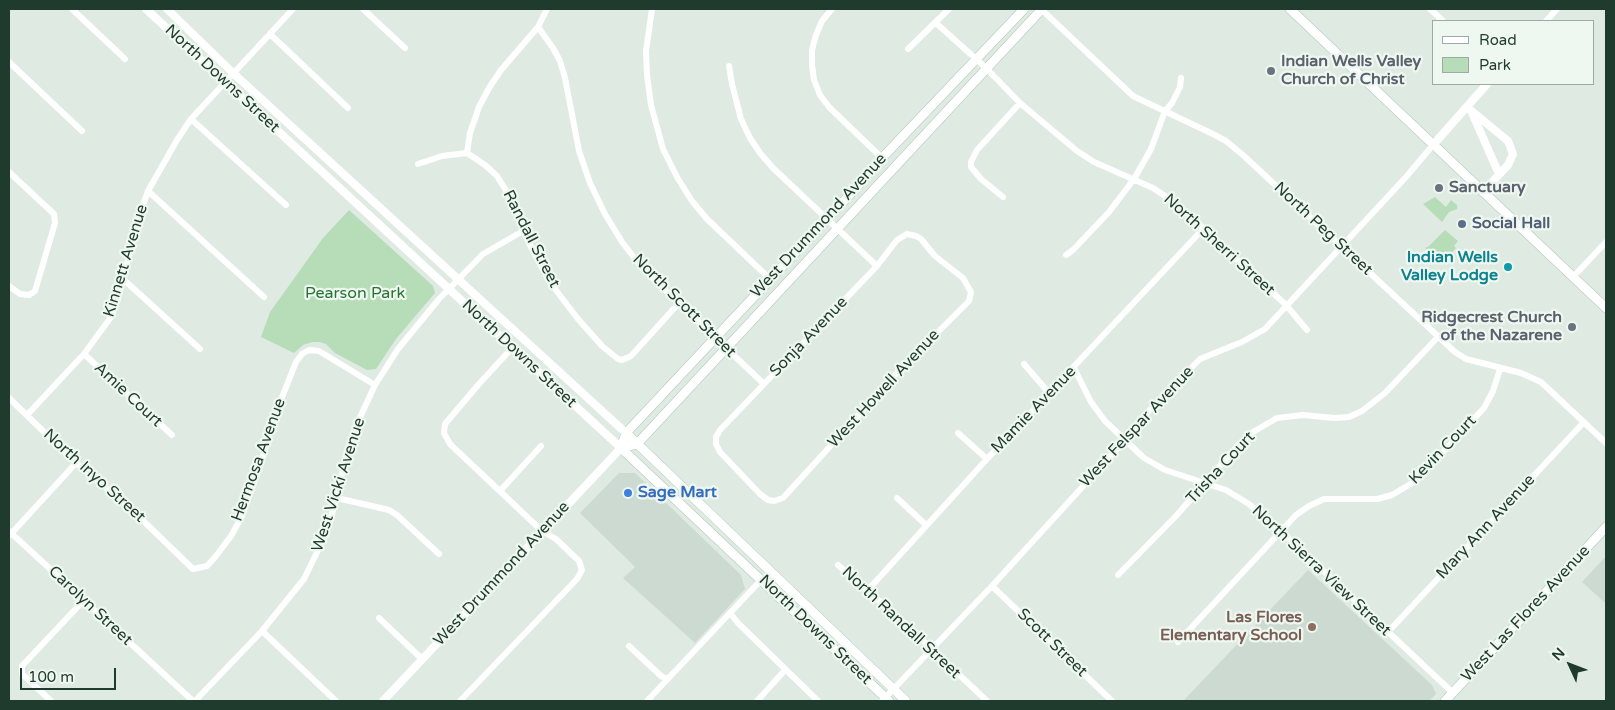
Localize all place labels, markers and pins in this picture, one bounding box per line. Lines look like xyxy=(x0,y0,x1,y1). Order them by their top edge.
place label: Indian Wells Valley Church of Christ xyxy=(1281,52,1421,90)
marker: Indian Wells Valley Church of Christ xyxy=(1265,65,1277,77)
place label: Sanctuary xyxy=(1449,178,1526,198)
marker: Sanctuary xyxy=(1433,182,1445,194)
place label: Social Hall xyxy=(1472,214,1550,234)
marker: Social Hall xyxy=(1456,218,1468,230)
place label: Indian Wells Valley Lodge xyxy=(1401,248,1498,286)
marker: Indian Wells Valley Lodge xyxy=(1502,261,1514,273)
place label: Ridgecrest Church of the Nazarene xyxy=(1421,308,1562,346)
marker: Ridgecrest Church of the Nazarene xyxy=(1566,321,1578,333)
place label: Sage Mart xyxy=(638,483,717,503)
marker: Sage Mart xyxy=(622,487,634,499)
place label: Las Flores Elementary School xyxy=(1160,608,1302,646)
marker: Las Flores Elementary School xyxy=(1306,621,1318,633)

